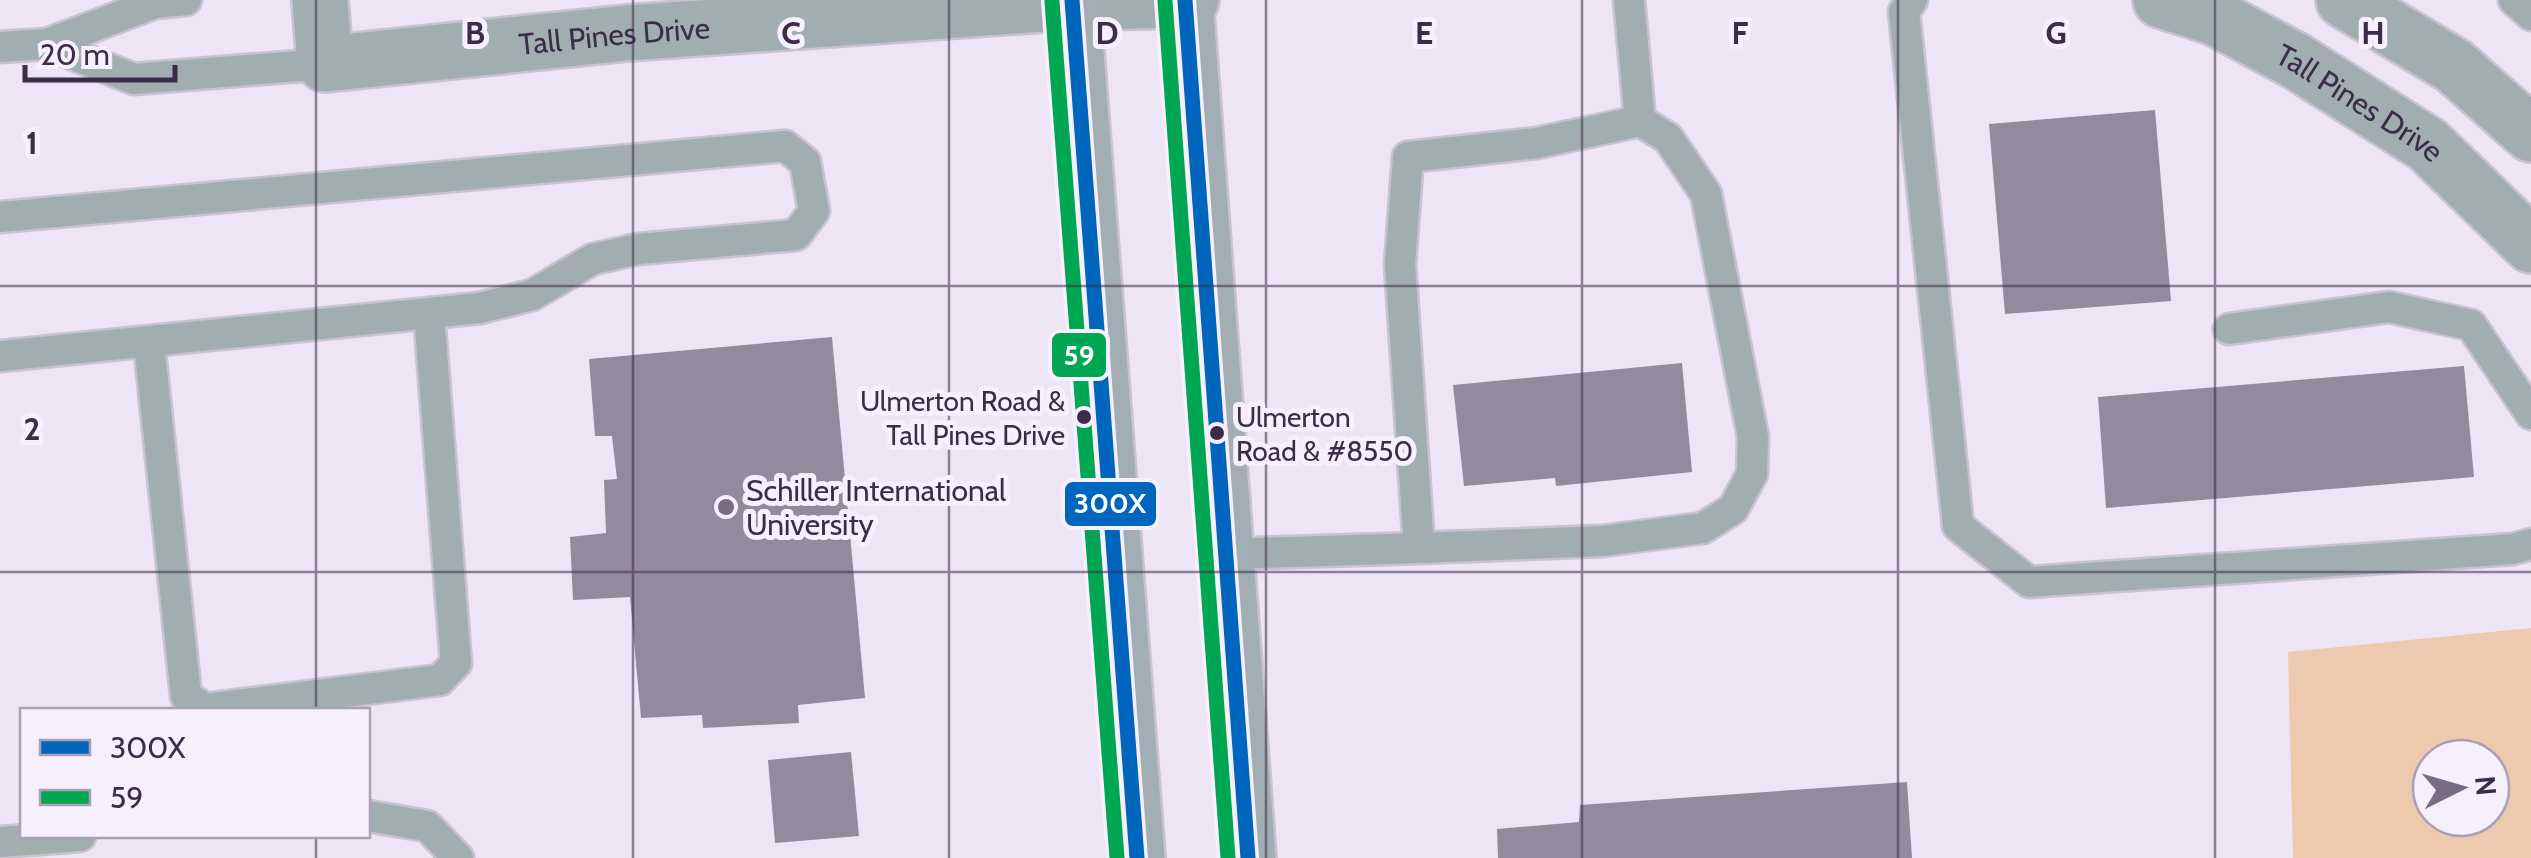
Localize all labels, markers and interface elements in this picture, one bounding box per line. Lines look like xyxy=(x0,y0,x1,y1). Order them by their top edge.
street label: Tall Pines Drive xyxy=(517,9,711,62)
text: B xyxy=(465,13,485,52)
text: C xyxy=(781,13,801,52)
text: D xyxy=(1095,13,1119,52)
text: E xyxy=(1415,13,1433,52)
text: F xyxy=(1732,13,1749,52)
text: G xyxy=(2045,13,2067,52)
text: H xyxy=(2361,13,2385,52)
scale bar xyxy=(25,20,175,82)
street label: Tall Pines Drive xyxy=(2270,35,2452,169)
text: 20 m xyxy=(40,36,110,73)
text: 1 xyxy=(26,123,38,162)
line badge: 59 xyxy=(1050,331,1108,379)
text: 59 xyxy=(1064,338,1094,372)
place label: Ulmerton Road & Tall Pines Drive xyxy=(860,384,1065,452)
place label: Ulmerton Road & #8550 xyxy=(1236,400,1413,468)
marker: Ulmerton Road & Tall Pines Drive xyxy=(1074,407,1094,427)
text: 2 xyxy=(24,409,40,448)
marker: Ulmerton Road & #8550 xyxy=(1207,423,1227,443)
place label: Schiller International University xyxy=(746,472,1006,543)
line badge: 300X xyxy=(1063,480,1158,528)
text: 300X xyxy=(1074,486,1146,520)
marker: Schiller International University xyxy=(715,496,737,518)
legend xyxy=(20,708,370,838)
text: 300X xyxy=(110,729,186,766)
north arrow xyxy=(2411,738,2511,838)
text: N xyxy=(2468,774,2504,797)
text: 59 xyxy=(110,779,143,816)

